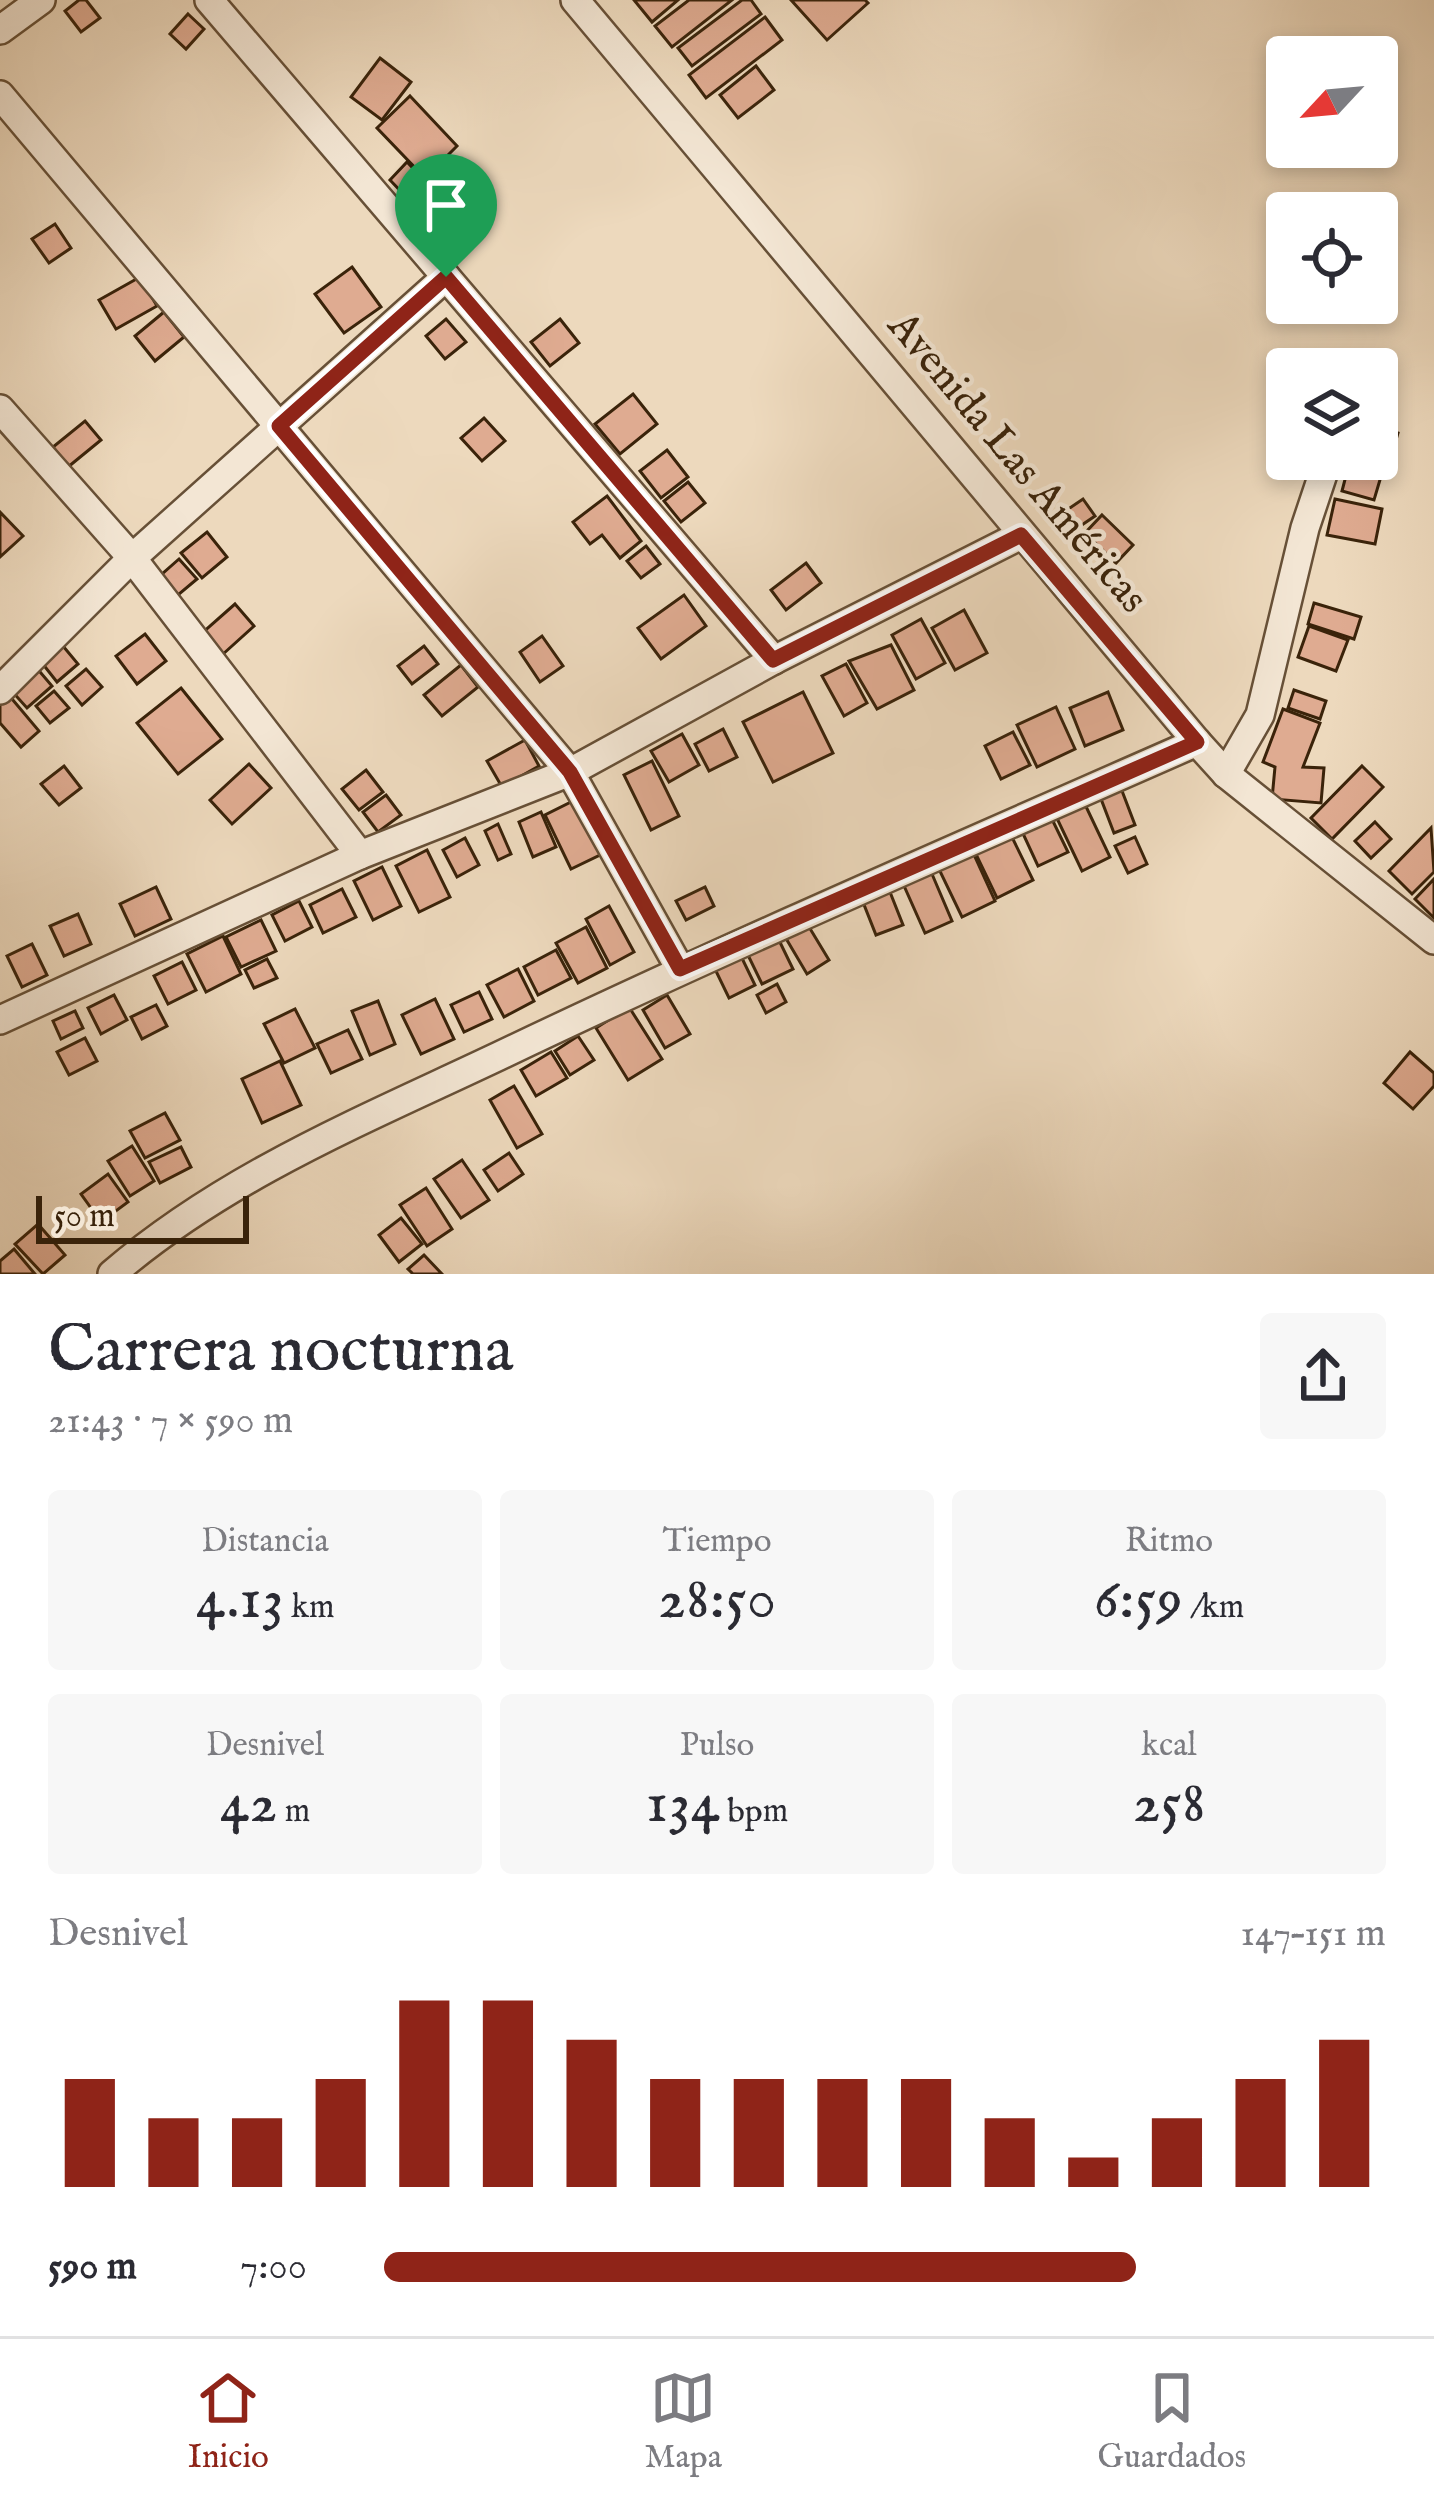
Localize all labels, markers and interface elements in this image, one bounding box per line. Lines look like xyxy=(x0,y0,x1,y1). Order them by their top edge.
north arrow xyxy=(1266,36,1398,168)
map controls xyxy=(1266,36,1398,480)
pin xyxy=(395,154,497,277)
icon: arrive xyxy=(413,172,479,238)
button: locate xyxy=(1266,192,1398,324)
street label: Avenida Las Américas xyxy=(875,301,1159,625)
button: layers xyxy=(1266,348,1398,480)
scale bar xyxy=(36,1190,249,1243)
text: 50 m xyxy=(54,1196,115,1238)
text: Carrera nocturna xyxy=(48,1310,513,1394)
button: share xyxy=(1260,1313,1386,1439)
text: 21:43 · 7 × 590 m xyxy=(48,1397,293,1446)
text: Distancia xyxy=(201,1521,329,1563)
text: Tiempo xyxy=(662,1521,772,1563)
text: Ritmo xyxy=(1125,1521,1213,1563)
text: 4.13 xyxy=(196,1563,284,1639)
text: 28:50 xyxy=(658,1563,776,1639)
text: 6:59 xyxy=(1094,1563,1183,1639)
text: km xyxy=(284,1587,334,1629)
text: /km xyxy=(1183,1587,1244,1629)
text: Desnivel xyxy=(206,1725,324,1767)
text: Pulso xyxy=(680,1725,754,1767)
text: kcal xyxy=(1142,1725,1197,1767)
text: 42 xyxy=(220,1767,277,1843)
text: 134 xyxy=(646,1767,720,1843)
text: 258 xyxy=(1132,1767,1206,1843)
text: m xyxy=(277,1791,310,1833)
text: bpm xyxy=(720,1791,788,1833)
text: Desnivel xyxy=(48,1910,188,1959)
text: 147–151 m xyxy=(1240,1910,1386,1959)
text: 590 m xyxy=(48,2243,137,2292)
text: 7:00 xyxy=(240,2243,307,2292)
tab: Inicio xyxy=(188,2365,269,2479)
tab: Mapa xyxy=(645,2365,722,2479)
tab: Guardados xyxy=(1098,2365,1246,2479)

